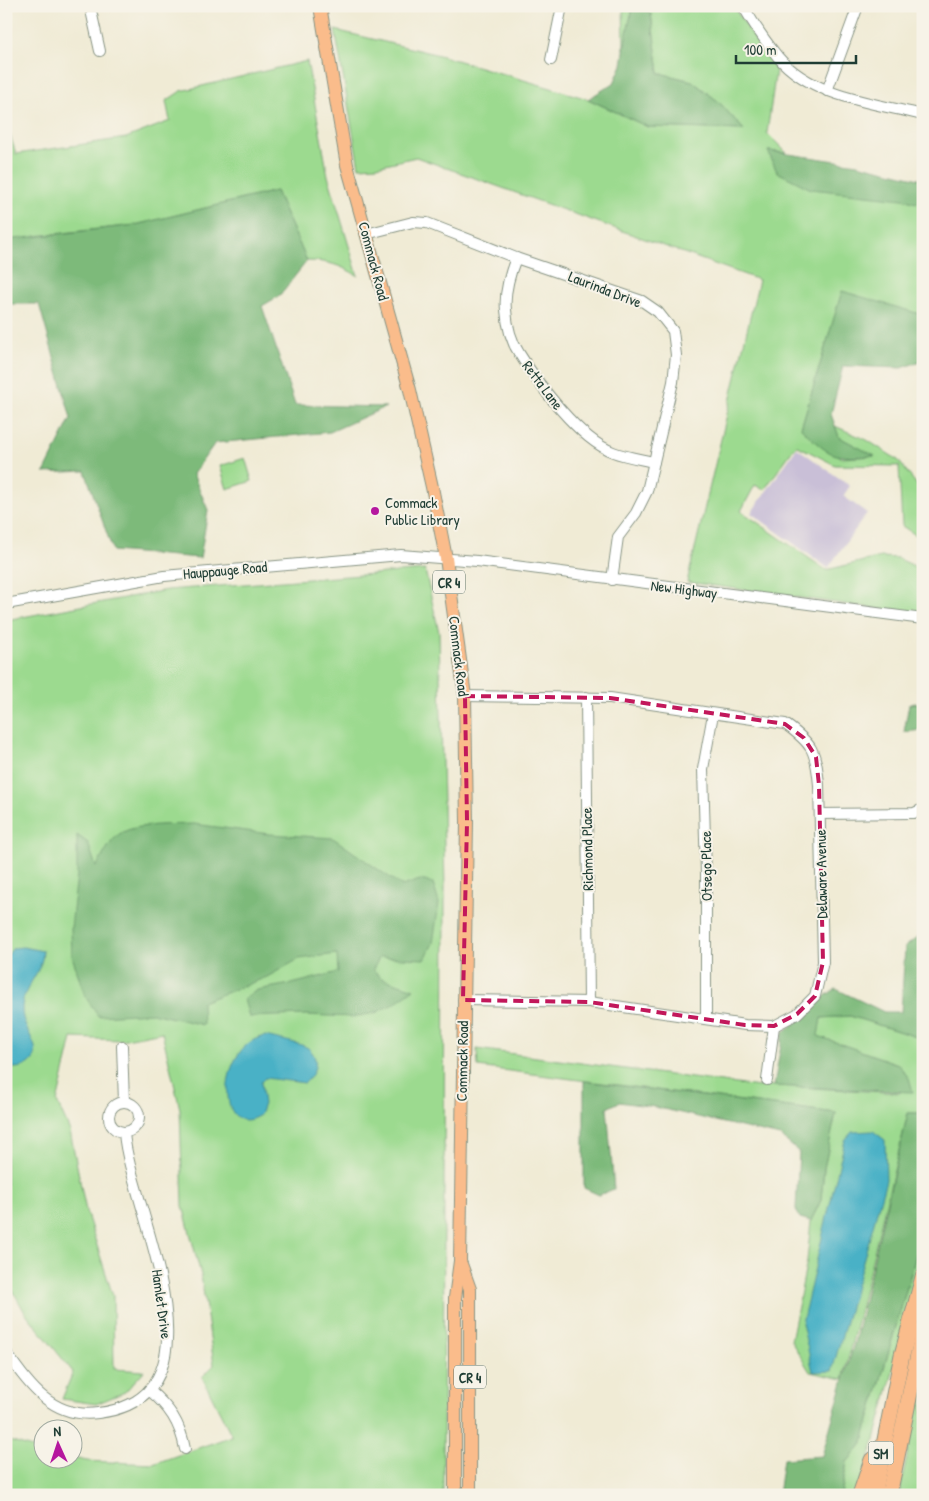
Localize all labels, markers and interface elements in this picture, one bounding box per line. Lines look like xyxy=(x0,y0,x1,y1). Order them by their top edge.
scale bar xyxy=(736,32,856,64)
text: 100 m xyxy=(744,39,777,60)
street label: Commack Road xyxy=(353,219,395,303)
street label: Laurinda Drive xyxy=(565,265,645,313)
street label: Retta Lane xyxy=(518,356,568,414)
place label: Commack Public Library xyxy=(385,492,460,530)
marker: Commack Public Library xyxy=(369,505,381,517)
street label: Hauppauge Road xyxy=(182,556,268,584)
road number: CR 4 xyxy=(433,570,465,594)
street label: New Highway xyxy=(650,575,718,603)
street label: Commack Road xyxy=(444,615,474,697)
street label: Richmond Place xyxy=(576,807,598,891)
street label: Delaware Avenue xyxy=(810,829,832,919)
street label: Otsego Place xyxy=(695,831,717,901)
street label: Commack Road xyxy=(451,1020,473,1101)
street label: Hamlet Drive xyxy=(147,1268,177,1340)
road number: CR 4 xyxy=(454,1365,486,1388)
north arrow xyxy=(32,1418,82,1468)
text: N xyxy=(53,1421,62,1440)
road number: SM xyxy=(868,1442,894,1465)

